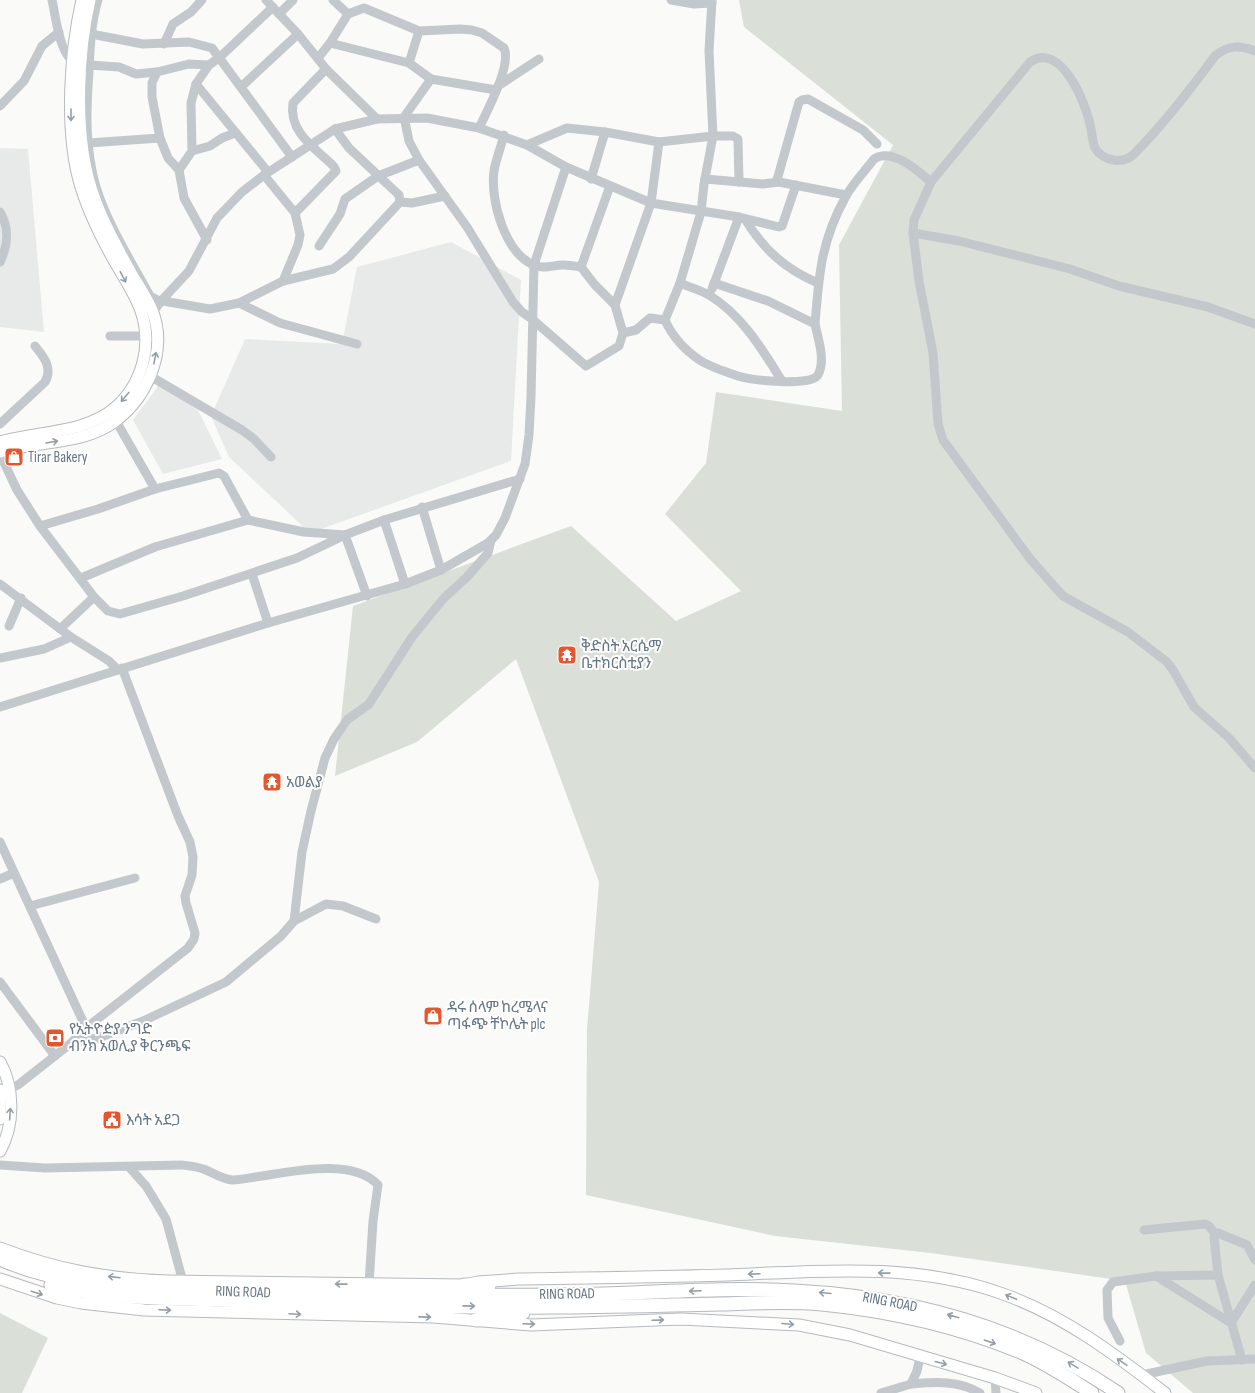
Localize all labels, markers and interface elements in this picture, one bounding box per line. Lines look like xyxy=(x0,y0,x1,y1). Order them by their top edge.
one-way arrow xyxy=(67,108,75,121)
one-way arrow xyxy=(120,270,128,282)
one-way arrow xyxy=(151,352,159,365)
one-way arrow xyxy=(121,391,130,402)
one-way arrow xyxy=(45,438,58,446)
shop icon: Tirar Bakery xyxy=(3,446,25,468)
place label: Tirar Bakery xyxy=(28,448,88,467)
place label: ቅድስት አርሴማ ቤተክርስቲያን xyxy=(581,637,662,673)
temple icon: ቅድስት አርሴማ ቤተክርስቲያን xyxy=(556,644,578,666)
temple icon: አወልያ xyxy=(261,771,283,793)
place label: አወልያ xyxy=(286,773,323,792)
place label: ዳሩ ሰላም ከረሜላና ጣፋጭ ቸኮሌት plc xyxy=(447,998,548,1034)
shop icon: ዳሩ ሰላም ከረሜላና ጣፋጭ ቸኮሌት plc xyxy=(422,1005,444,1027)
place label: የኢትዮዽያ ንግድ ብንክ አወሊያ ቅርንጫፍ xyxy=(69,1020,191,1056)
bank icon: የኢትዮዽያ ንግድ ብንክ አወሊያ ቅርንጫፍ xyxy=(44,1027,66,1049)
one-way arrow xyxy=(6,1108,13,1121)
public building icon: እሳት አደጋ xyxy=(101,1109,123,1131)
place label: እሳት አደጋ xyxy=(126,1111,181,1130)
one-way arrow xyxy=(878,1269,891,1276)
one-way arrow xyxy=(748,1270,761,1278)
one-way arrow xyxy=(107,1274,120,1281)
one-way arrow xyxy=(335,1280,348,1288)
street label: RING ROAD xyxy=(215,1282,271,1302)
street label: RING ROAD xyxy=(539,1284,595,1304)
one-way arrow xyxy=(689,1287,702,1295)
street label: RING ROAD xyxy=(861,1287,919,1317)
one-way arrow xyxy=(30,1290,43,1297)
one-way arrow xyxy=(819,1290,832,1297)
one-way arrow xyxy=(1005,1292,1017,1300)
one-way arrow xyxy=(462,1302,475,1310)
one-way arrow xyxy=(158,1306,171,1314)
one-way arrow xyxy=(288,1311,301,1318)
one-way arrow xyxy=(947,1312,960,1319)
one-way arrow xyxy=(418,1313,431,1321)
one-way arrow xyxy=(651,1316,664,1324)
one-way arrow xyxy=(522,1321,535,1328)
one-way arrow xyxy=(781,1321,794,1328)
one-way arrow xyxy=(984,1339,997,1346)
one-way arrow xyxy=(1117,1358,1128,1366)
one-way arrow xyxy=(934,1359,947,1367)
one-way arrow xyxy=(1067,1361,1079,1369)

